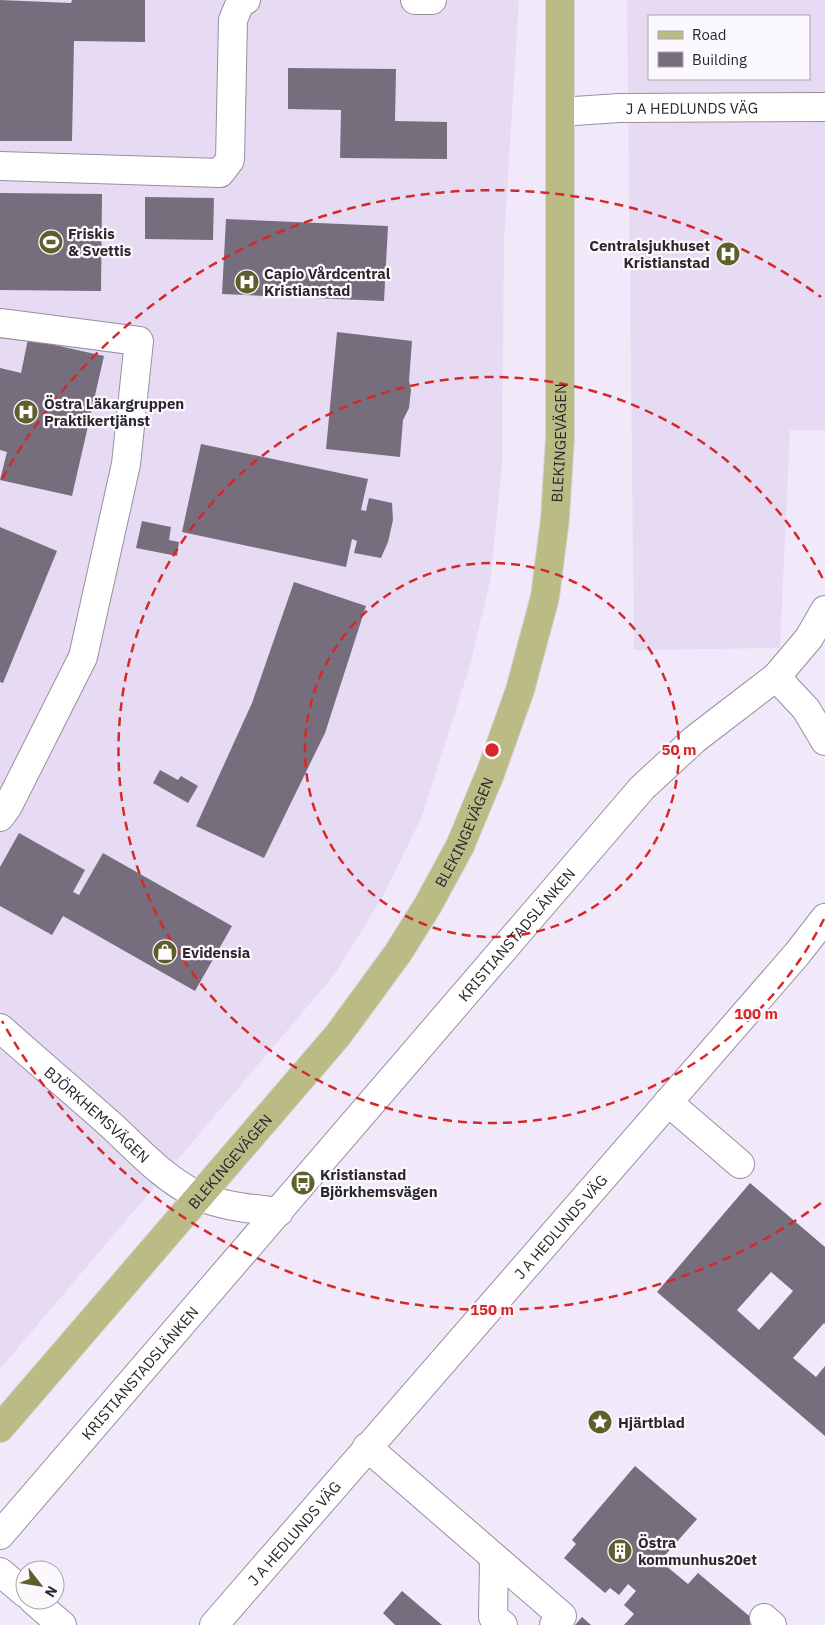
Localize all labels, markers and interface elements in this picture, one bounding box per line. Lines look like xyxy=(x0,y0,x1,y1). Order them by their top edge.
legend xyxy=(648,15,810,80)
text: Road xyxy=(692,25,727,44)
text: Building xyxy=(692,50,747,69)
street label: J A HEDLUNDS VÄG xyxy=(626,98,758,117)
place label: Friskis & Svettis xyxy=(68,224,132,260)
sports icon: Friskis & Svettis xyxy=(38,229,64,255)
place label: Centralsjukhuset Kristianstad xyxy=(589,236,710,272)
hospital icon: Centralsjukhuset Kristianstad xyxy=(715,241,741,267)
place label: Capio Vårdcentral Kristianstad xyxy=(264,264,391,300)
hospital icon: Capio Vårdcentral Kristianstad xyxy=(234,269,260,295)
street label: BLEKINGEVÄGEN xyxy=(547,383,570,503)
place label: Östra Läkargruppen Praktikertjänst xyxy=(44,394,184,430)
hospital icon: Östra Läkargruppen Praktikertjänst xyxy=(13,399,39,425)
text: 50 m xyxy=(662,740,696,759)
centre of rings xyxy=(483,741,501,759)
street label: BLEKINGEVÄGEN xyxy=(430,774,497,890)
street label: KRISTIANSTADSLÄNKEN xyxy=(454,864,579,1005)
shop icon: Evidensia xyxy=(152,939,178,965)
place label: Evidensia xyxy=(182,943,251,962)
text: 100 m xyxy=(734,1004,778,1023)
street label: BJÖRKHEMSVÄGEN xyxy=(41,1062,154,1166)
street label: BLEKINGEVÄGEN xyxy=(184,1110,276,1212)
place label: Kristianstad Björkhemsvägen xyxy=(320,1165,438,1201)
bus stop icon: Kristianstad Björkhemsvägen xyxy=(290,1170,316,1196)
street label: J A HEDLUNDS VÄG xyxy=(510,1170,611,1283)
text: 150 m xyxy=(470,1300,514,1319)
street label: KRISTIANSTADSLÄNKEN xyxy=(77,1302,202,1443)
place icon: Hjärtblad xyxy=(587,1409,613,1435)
place label: Hjärtblad xyxy=(618,1413,685,1432)
street label: J A HEDLUNDS VÄG xyxy=(243,1477,345,1589)
place label: Östra kommunhus20et xyxy=(638,1533,757,1569)
building icon: Östra kommunhus20et xyxy=(607,1538,633,1564)
north arrow xyxy=(15,1560,65,1610)
text: N xyxy=(41,1583,61,1601)

